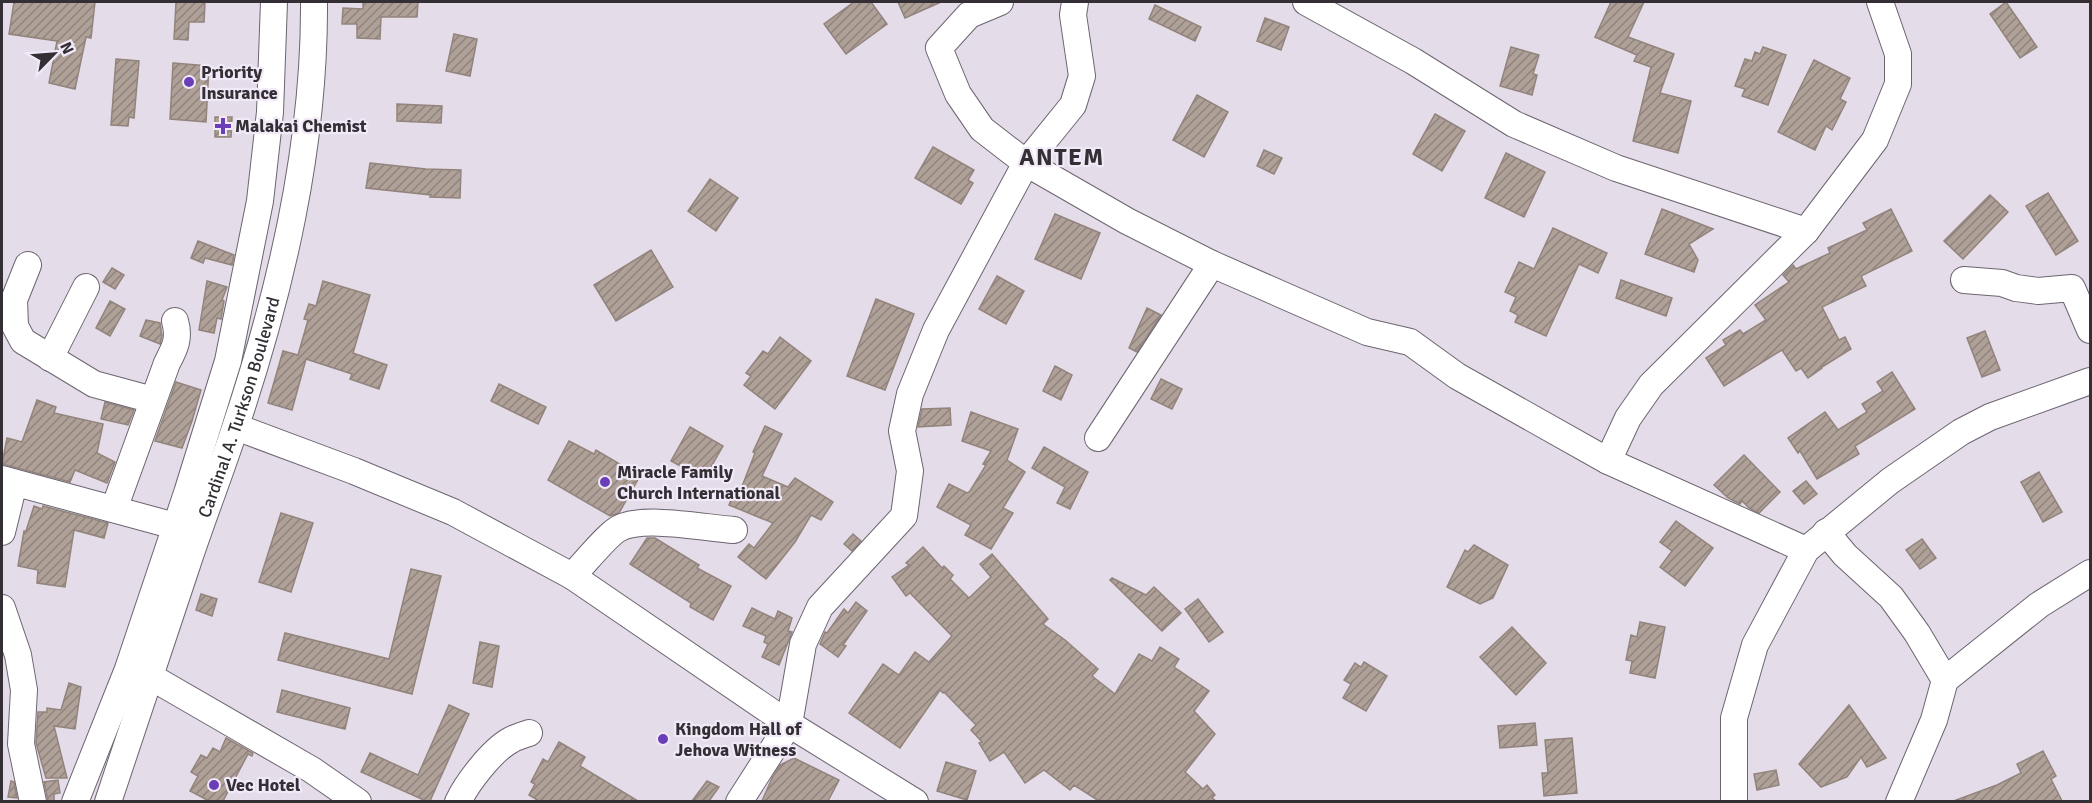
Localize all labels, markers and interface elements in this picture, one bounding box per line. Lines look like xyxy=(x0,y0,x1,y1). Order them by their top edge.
north arrow xyxy=(24,24,84,84)
text: N xyxy=(55,39,78,57)
place label: Priority Insurance xyxy=(201,61,278,104)
marker: Priority Insurance xyxy=(182,75,196,89)
place label: Malakai Chemist xyxy=(235,115,367,137)
marker: Malakai Chemist xyxy=(216,119,230,133)
district label: ANTEM xyxy=(1019,142,1105,172)
street label: Cardinal A. Turkson Boulevard xyxy=(193,295,285,521)
place label: Miracle Family Church International xyxy=(617,461,781,504)
marker: Miracle Family Church International xyxy=(598,475,612,489)
place label: Kingdom Hall of Jehova Witness xyxy=(675,718,803,761)
marker: Kingdom Hall of Jehova Witness xyxy=(656,732,670,746)
place label: Vec Hotel xyxy=(226,774,301,796)
marker: Vec Hotel xyxy=(207,778,221,792)

